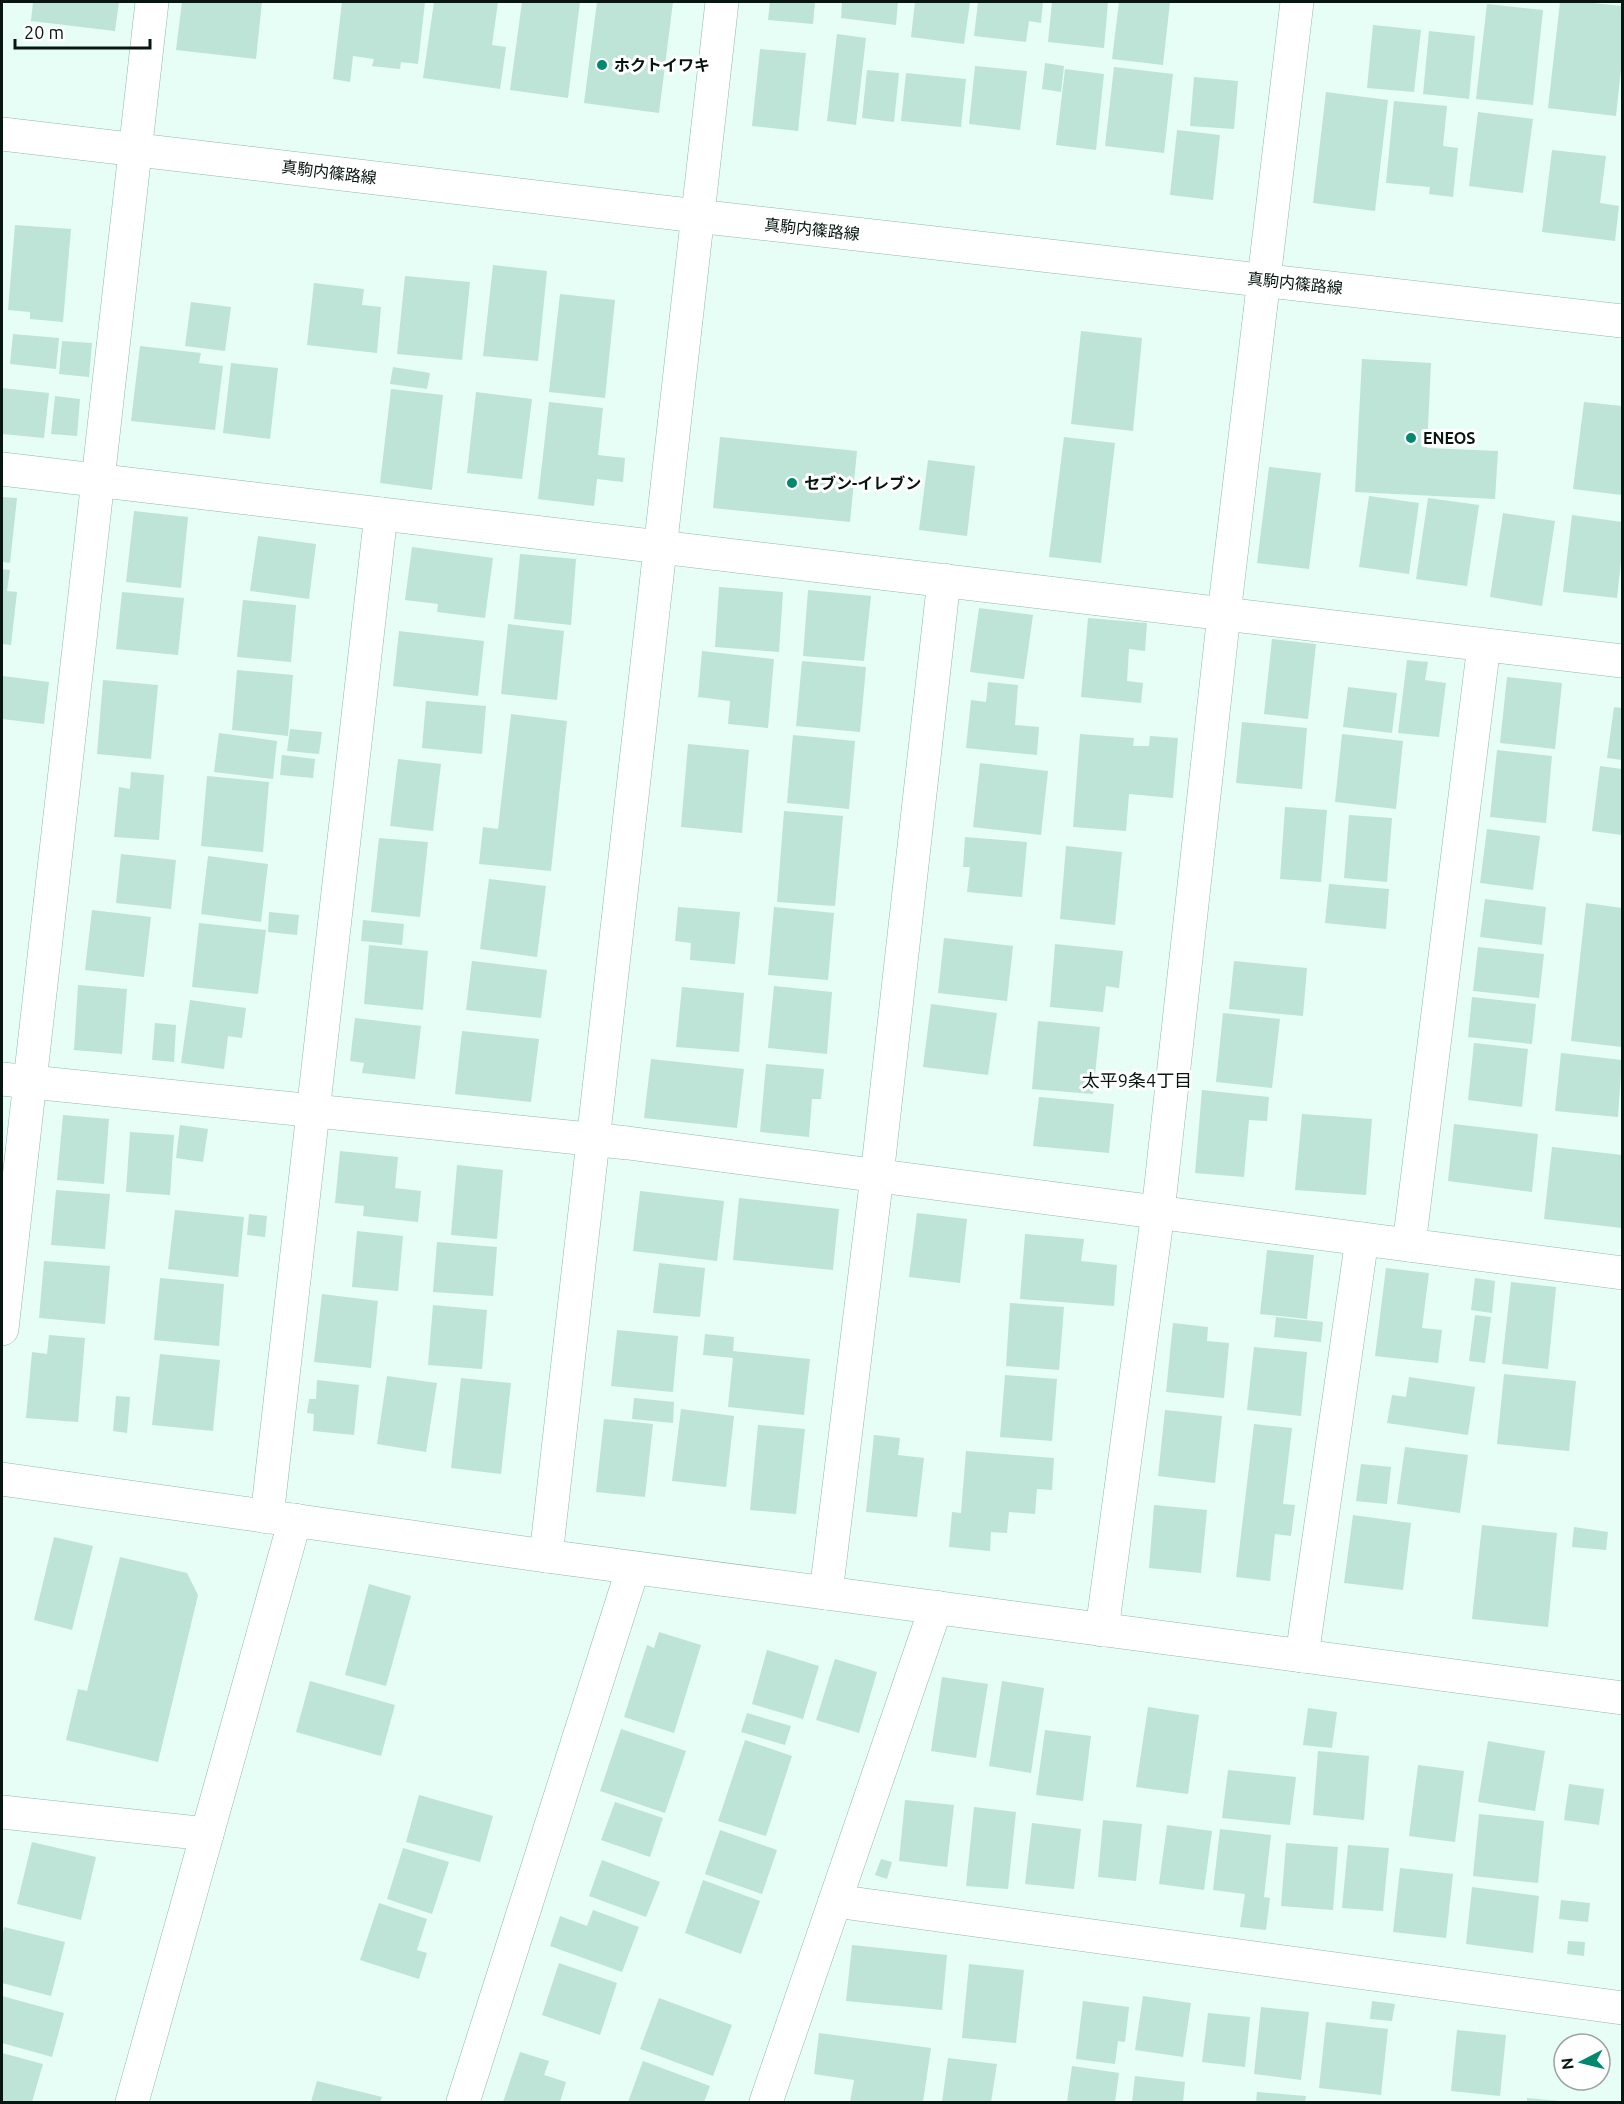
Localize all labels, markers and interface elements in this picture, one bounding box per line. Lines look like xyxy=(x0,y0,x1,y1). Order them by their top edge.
scale bar xyxy=(15,12,150,50)
text: 20 m xyxy=(24,22,64,42)
place label: ホクトイワキ xyxy=(614,56,710,74)
marker: ホクトイワキ xyxy=(595,58,609,72)
street label: 真駒内篠路線 xyxy=(280,157,378,187)
street label: 真駒内篠路線 xyxy=(763,215,861,243)
street label: 真駒内篠路線 xyxy=(1246,269,1344,297)
place label: ENEOS xyxy=(1423,429,1475,447)
marker: ENEOS xyxy=(1404,431,1418,445)
place label: セブン-イレブン xyxy=(804,474,921,492)
marker: セブン-イレブン xyxy=(785,476,799,490)
district label: 太平9条4丁目 xyxy=(1082,1070,1192,1090)
north arrow xyxy=(1552,2032,1612,2092)
text: N xyxy=(1557,2057,1577,2071)

